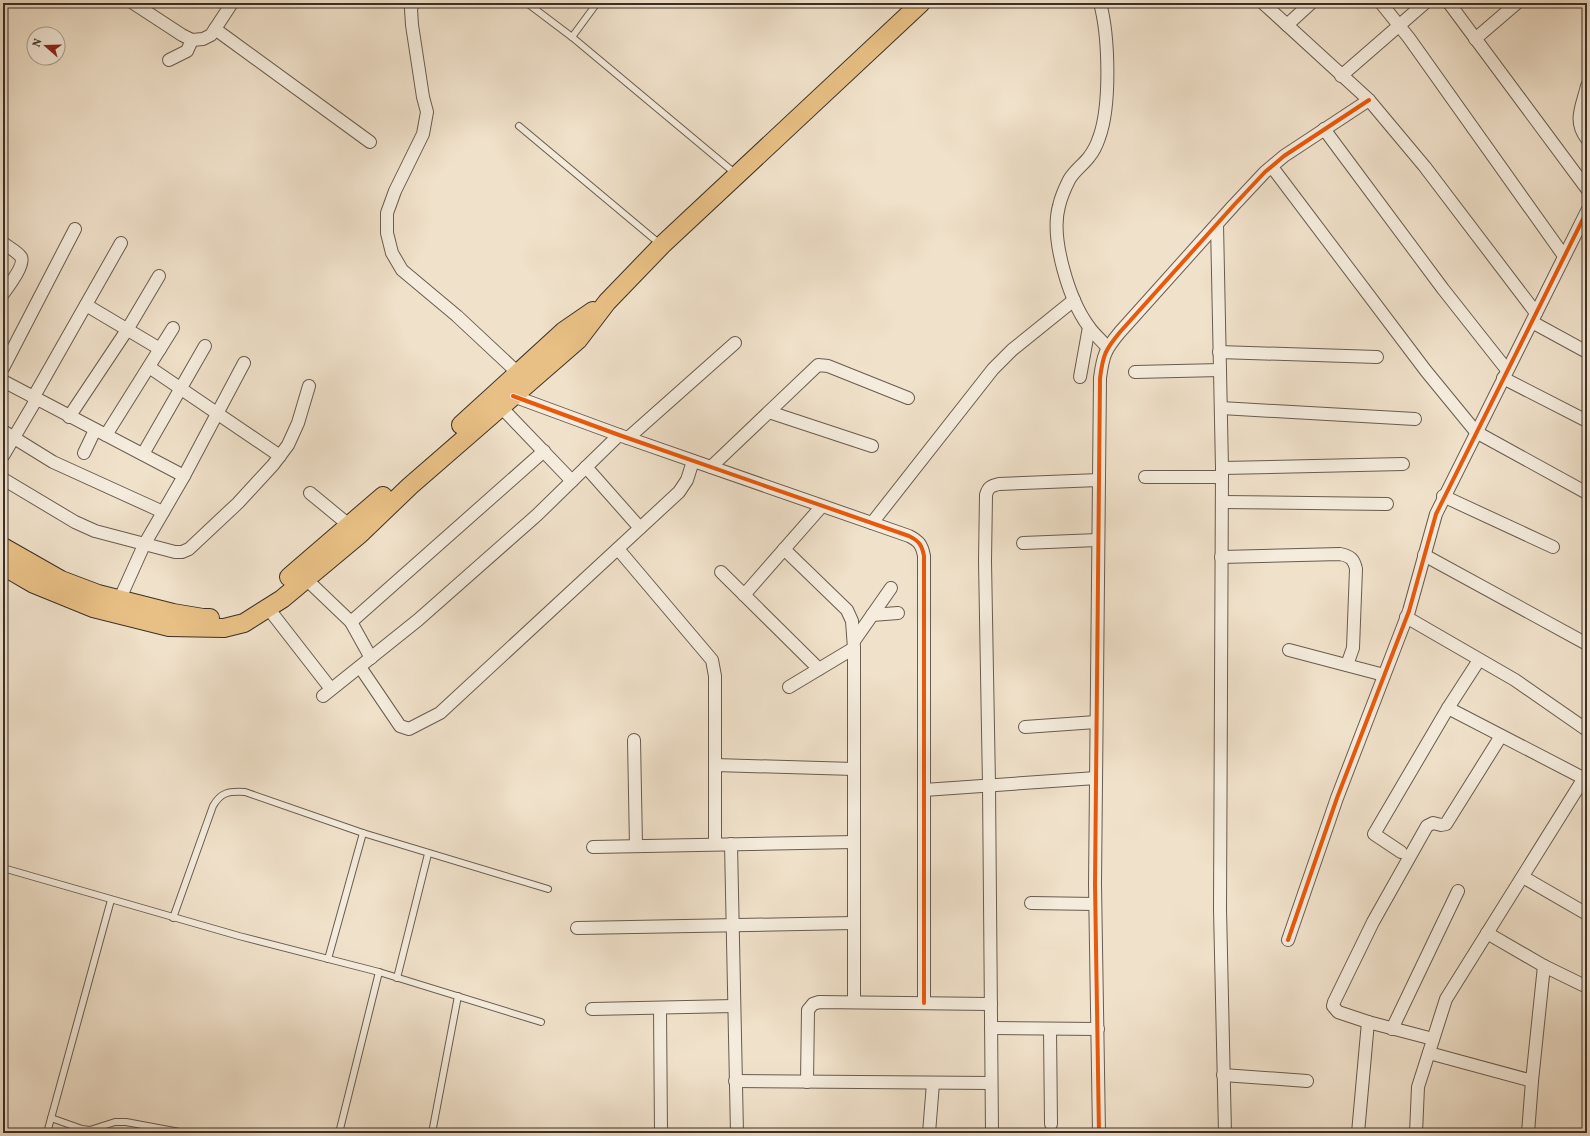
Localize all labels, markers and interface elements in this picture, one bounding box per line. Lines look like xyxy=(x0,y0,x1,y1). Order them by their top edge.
north arrow xyxy=(26,26,66,66)
text: N xyxy=(30,37,46,49)

